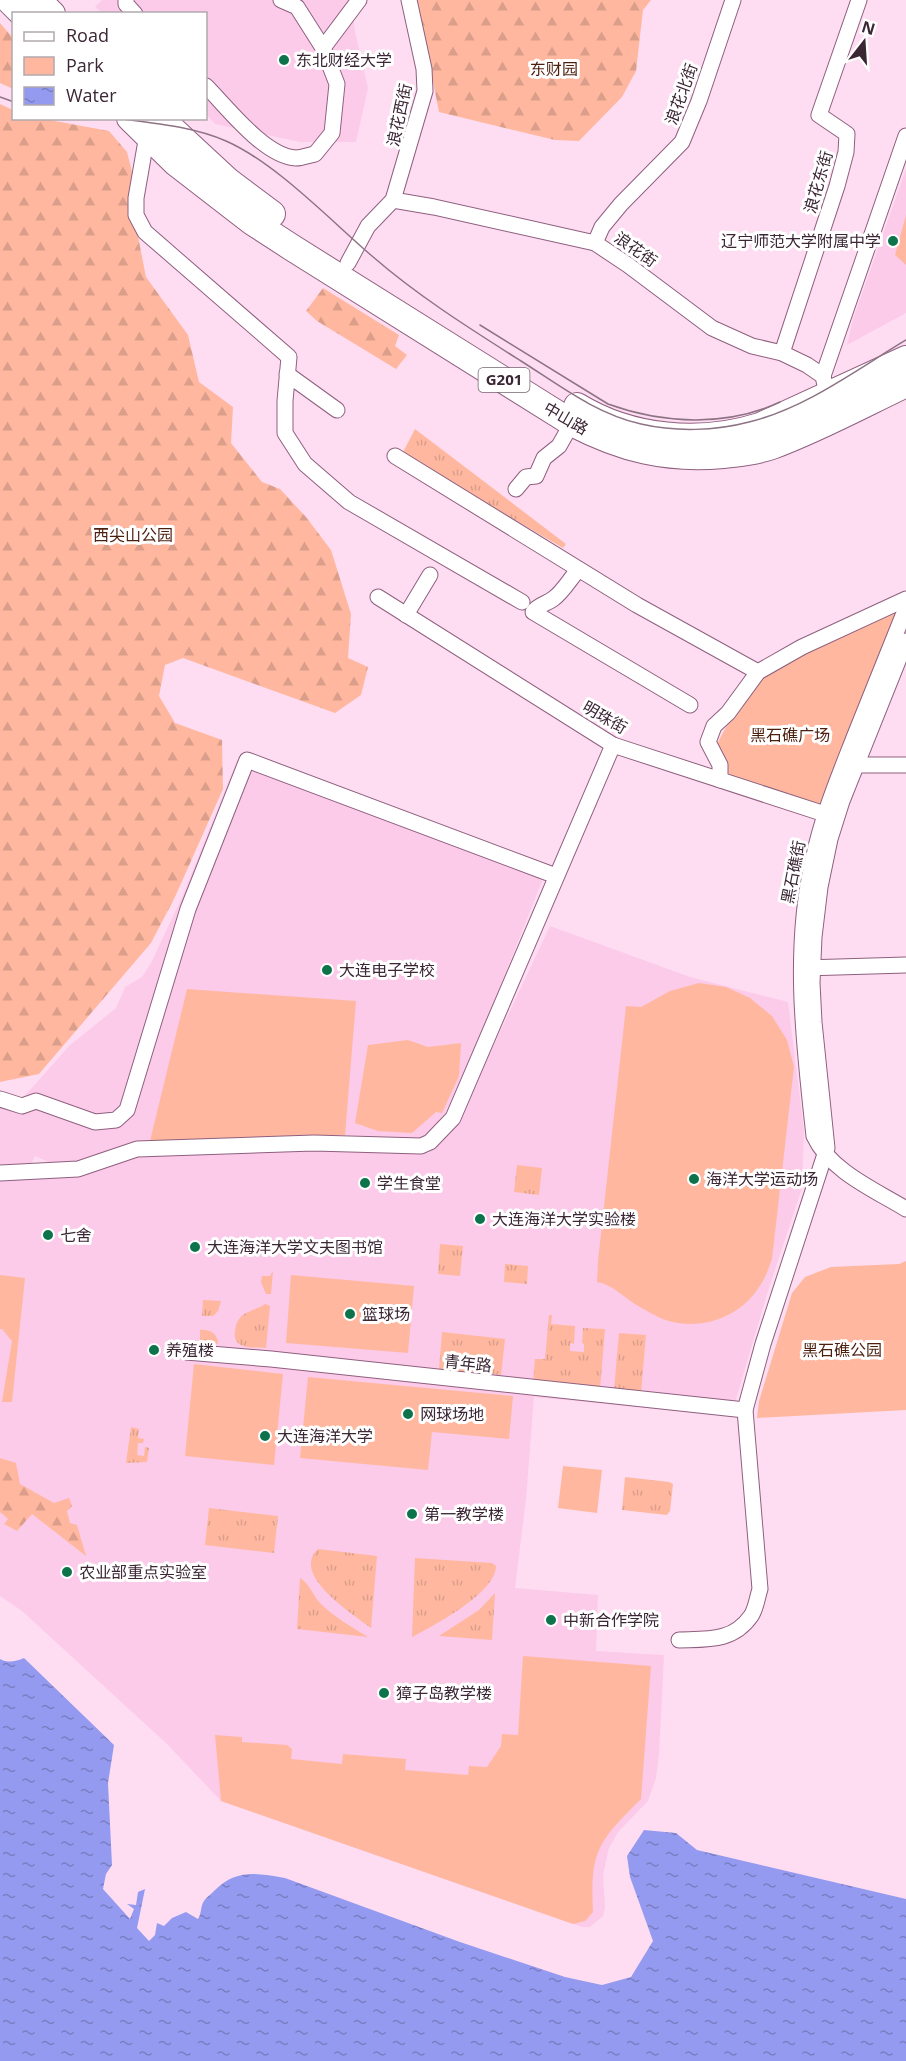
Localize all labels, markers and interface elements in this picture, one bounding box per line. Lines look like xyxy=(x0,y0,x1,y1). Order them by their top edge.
legend xyxy=(12,12,207,120)
north arrow xyxy=(834,12,894,72)
text: N xyxy=(859,15,878,40)
text: Road xyxy=(66,23,109,47)
place label: 东北财经大学 xyxy=(296,49,392,71)
text: Park xyxy=(66,53,104,77)
marker: 东北财经大学 xyxy=(277,53,291,67)
park label: 东财园 xyxy=(530,58,578,80)
street label: 浪花北街 xyxy=(660,60,702,128)
street label: 浪花西街 xyxy=(382,81,416,149)
text: Water xyxy=(66,83,117,107)
street label: 浪花东街 xyxy=(799,148,837,216)
street label: 浪花街 xyxy=(610,226,662,272)
place label: 辽宁师范大学附属中学 xyxy=(721,230,881,252)
marker: 辽宁师范大学附属中学 xyxy=(886,234,900,248)
road number: G201 xyxy=(478,368,530,392)
street label: 中山路 xyxy=(540,396,592,440)
park label: 西尖山公园 xyxy=(93,524,173,546)
street label: 明珠街 xyxy=(579,695,631,739)
park label: 黑石礁广场 xyxy=(750,724,830,746)
street label: 黑石礁街 xyxy=(776,838,810,906)
place label: 大连电子学校 xyxy=(339,959,435,981)
marker: 大连电子学校 xyxy=(320,963,334,977)
place label: 海洋大学运动场 xyxy=(706,1168,818,1190)
place label: 学生食堂 xyxy=(377,1172,441,1194)
marker: 海洋大学运动场 xyxy=(687,1172,701,1186)
marker: 学生食堂 xyxy=(358,1176,372,1190)
place label: 大连海洋大学实验楼 xyxy=(492,1208,636,1230)
marker: 大连海洋大学实验楼 xyxy=(473,1212,487,1226)
place label: 七舍 xyxy=(60,1224,92,1246)
marker: 七舍 xyxy=(41,1228,55,1242)
place label: 大连海洋大学文夫图书馆 xyxy=(207,1236,383,1258)
marker: 大连海洋大学文夫图书馆 xyxy=(188,1240,202,1254)
place label: 篮球场 xyxy=(362,1303,410,1325)
marker: 篮球场 xyxy=(343,1307,357,1321)
place label: 养殖楼 xyxy=(166,1339,214,1361)
park label: 黑石礁公园 xyxy=(802,1339,882,1361)
marker: 养殖楼 xyxy=(147,1343,161,1357)
street label: 青年路 xyxy=(443,1350,493,1376)
place label: 网球场地 xyxy=(420,1403,484,1425)
marker: 网球场地 xyxy=(401,1407,415,1421)
place label: 大连海洋大学 xyxy=(277,1425,373,1447)
marker: 大连海洋大学 xyxy=(258,1429,272,1443)
place label: 第一教学楼 xyxy=(424,1503,504,1525)
marker: 第一教学楼 xyxy=(405,1507,419,1521)
place label: 农业部重点实验室 xyxy=(79,1561,207,1583)
marker: 农业部重点实验室 xyxy=(60,1565,74,1579)
place label: 中新合作学院 xyxy=(563,1609,659,1631)
marker: 中新合作学院 xyxy=(544,1613,558,1627)
place label: 獐子岛教学楼 xyxy=(396,1682,492,1704)
marker: 獐子岛教学楼 xyxy=(377,1686,391,1700)

